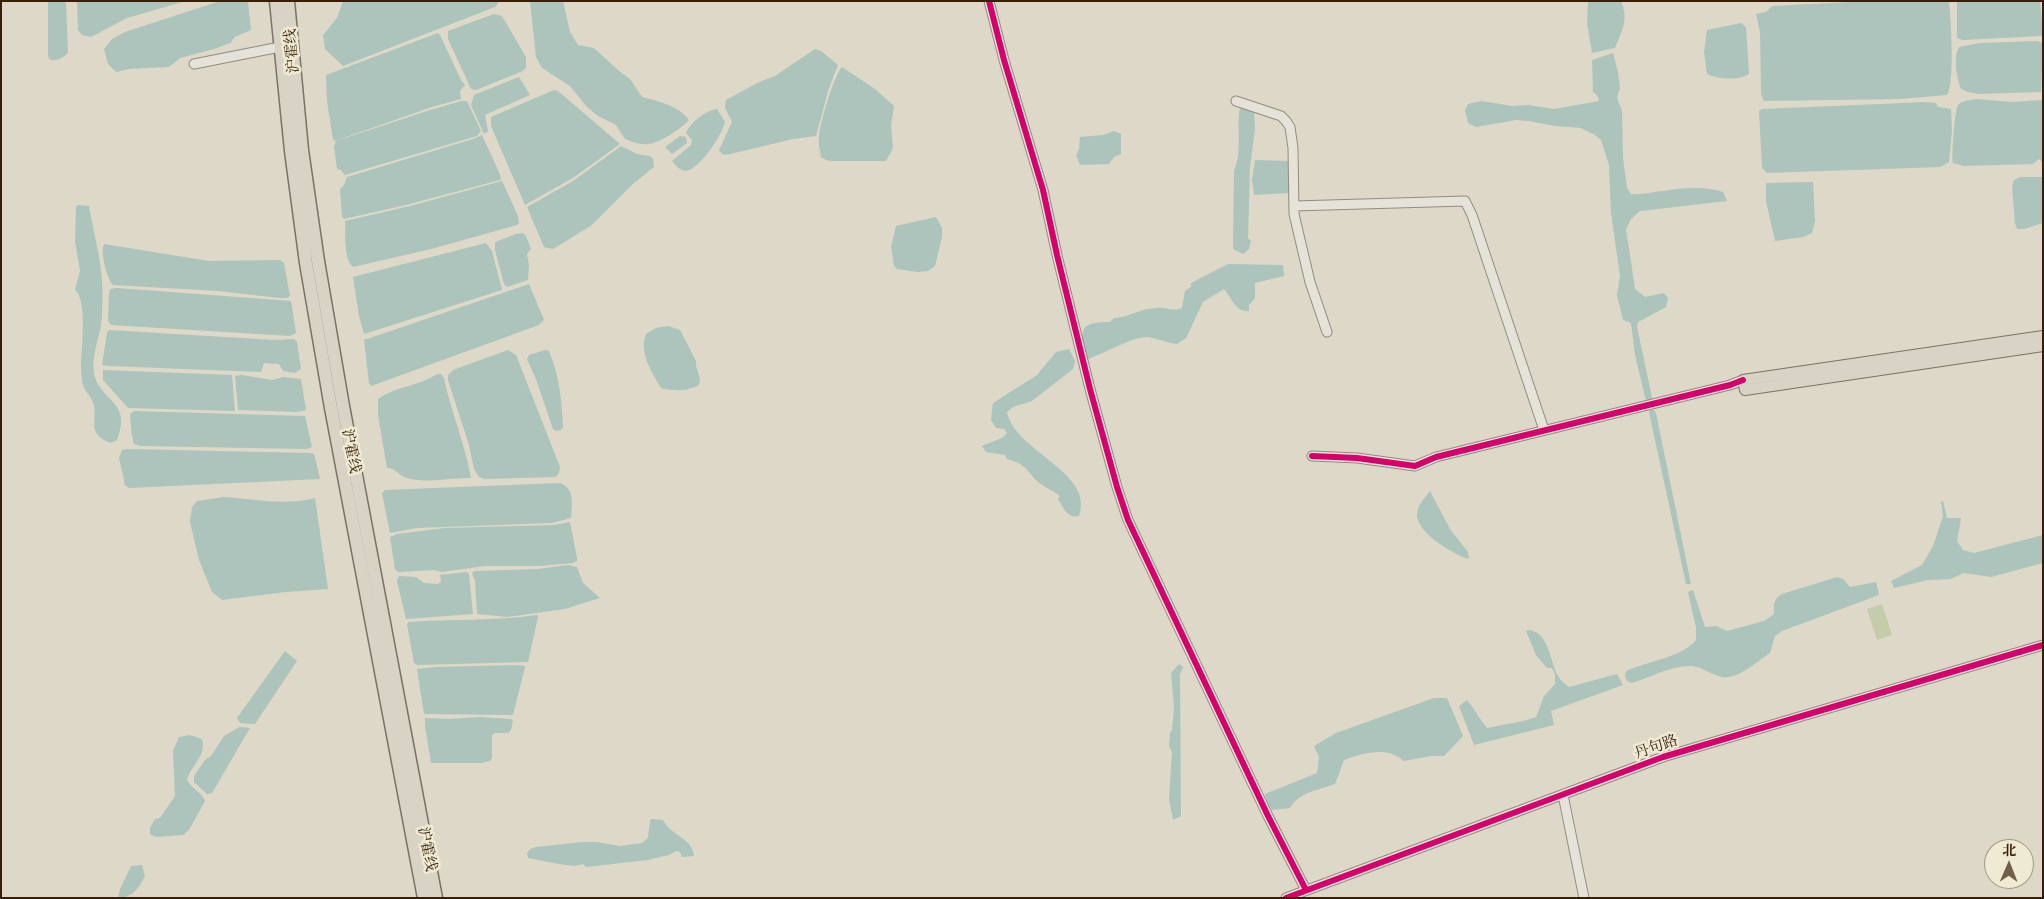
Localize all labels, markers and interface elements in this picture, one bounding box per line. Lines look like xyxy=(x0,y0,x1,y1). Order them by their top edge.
street label: 沪霍线 xyxy=(281,28,303,74)
street label: 沪霍线 xyxy=(338,427,364,475)
street label: 丹句路 xyxy=(1632,731,1680,763)
street label: 沪霍线 xyxy=(414,825,440,873)
north arrow xyxy=(1984,839,2034,889)
text: 北 xyxy=(2002,841,2016,859)

